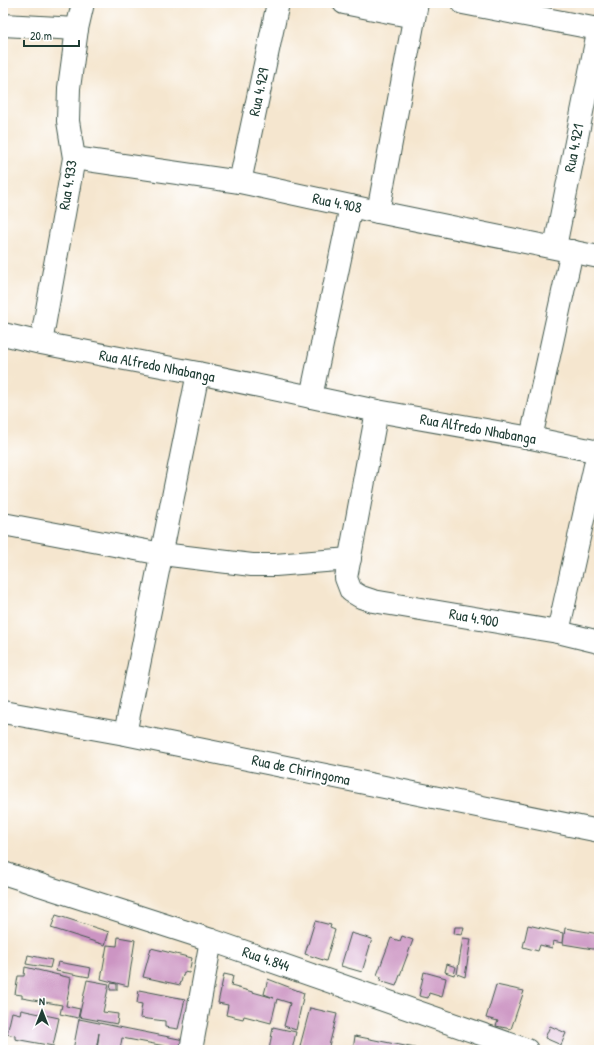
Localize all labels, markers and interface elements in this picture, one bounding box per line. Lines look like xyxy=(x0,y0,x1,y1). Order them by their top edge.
scale bar xyxy=(24,22,79,48)
text: 20 m xyxy=(30,27,52,44)
street label: Rua 4.929 xyxy=(243,65,274,118)
street label: Rua 4.921 xyxy=(559,122,588,174)
street label: Rua 4.933 xyxy=(53,158,82,211)
street label: Rua 4.908 xyxy=(311,187,364,218)
street label: Rua Alfredo Nhabanga xyxy=(97,344,217,387)
street label: Rua Alfredo Nhabanga xyxy=(418,408,538,449)
street label: Rua 4.900 xyxy=(448,603,501,632)
street label: Rua de Chiringoma xyxy=(250,749,352,790)
street label: Rua 4.844 xyxy=(240,941,293,977)
north arrow xyxy=(22,991,62,1031)
text: N xyxy=(39,994,45,1008)

